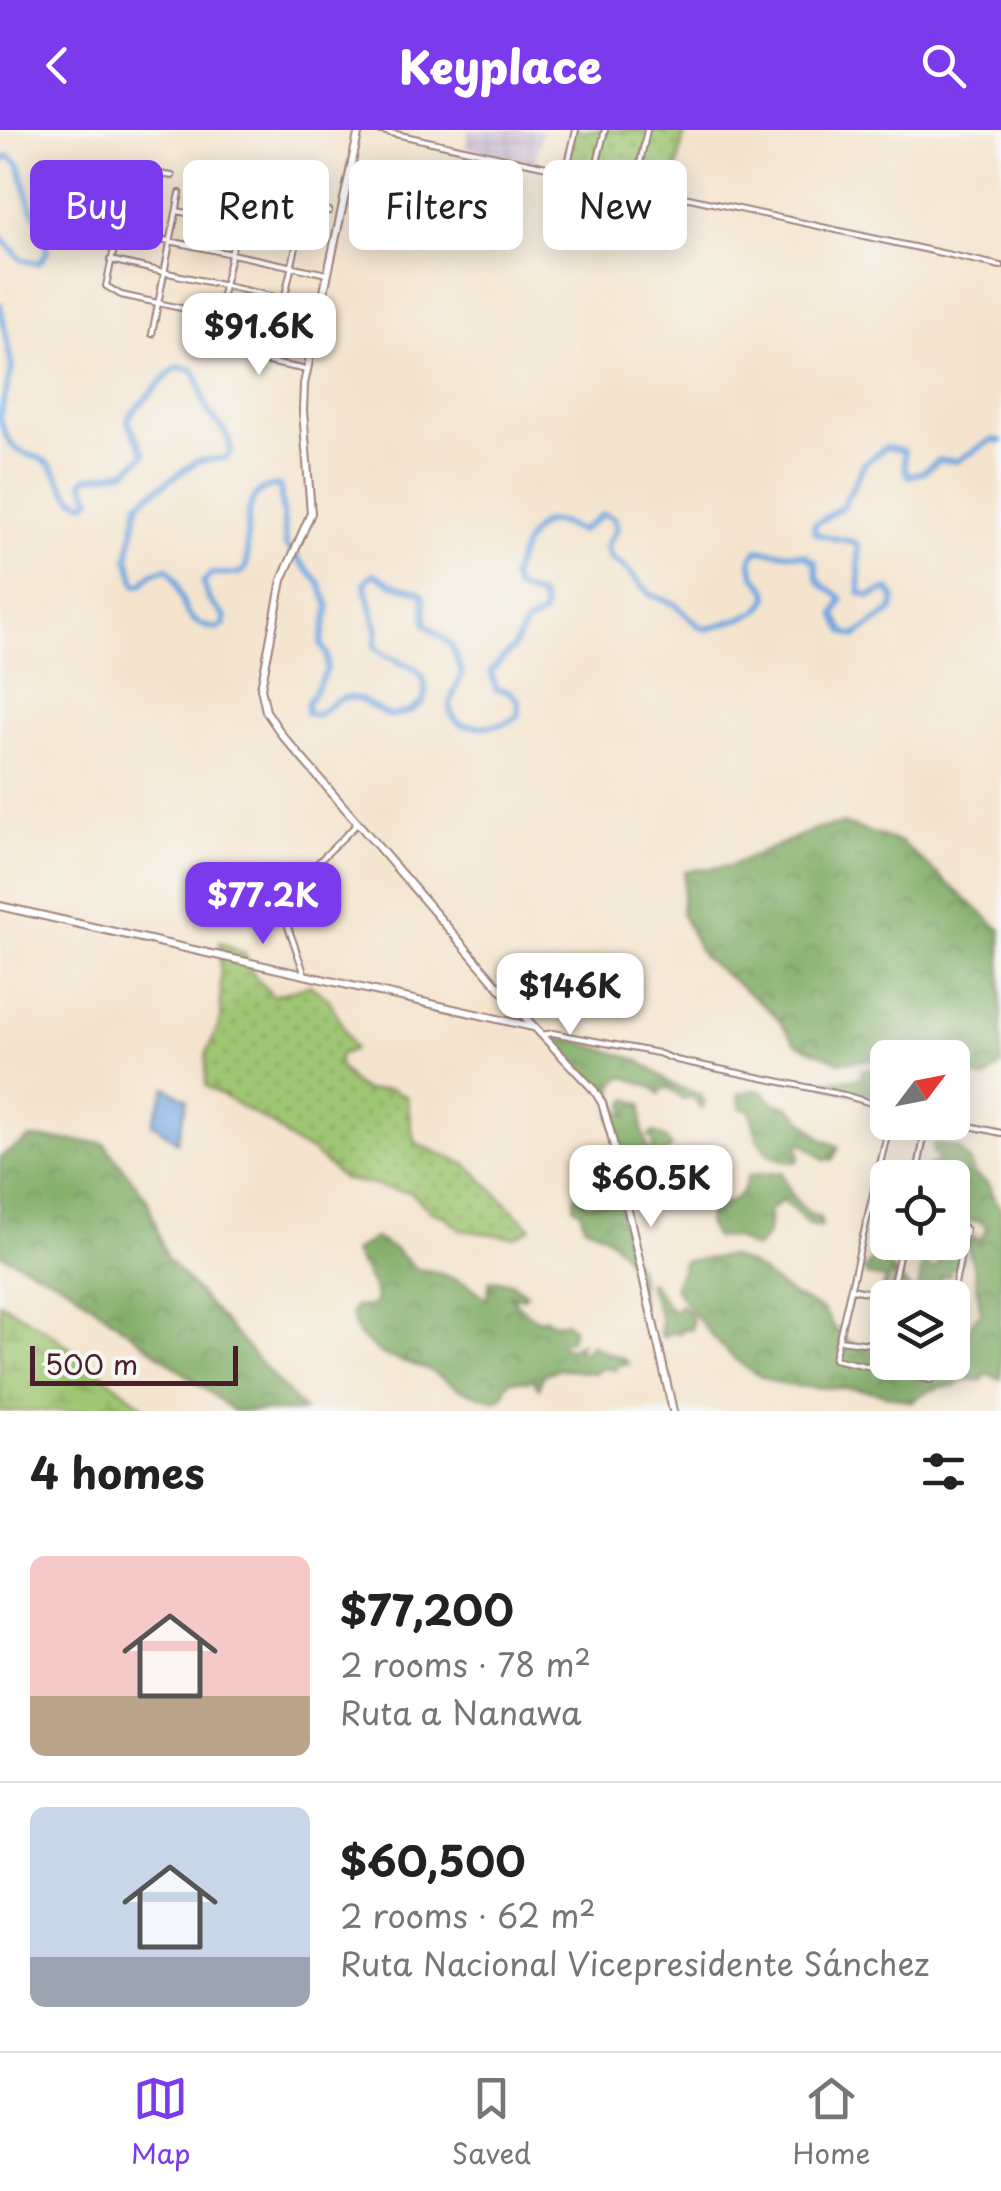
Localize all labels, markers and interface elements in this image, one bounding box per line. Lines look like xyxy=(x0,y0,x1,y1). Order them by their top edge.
text: Keyplace xyxy=(399,31,602,99)
icon: back xyxy=(30,38,85,93)
icon: search xyxy=(916,38,971,93)
chip: Buy xyxy=(30,160,163,250)
chip: Rent xyxy=(183,160,329,250)
chip: Filters xyxy=(349,160,523,250)
chip: New xyxy=(543,160,687,250)
pin: $91.6K xyxy=(178,293,340,378)
text: $91.6K xyxy=(204,301,314,349)
pin: $77.2K xyxy=(182,862,344,947)
text: $77.2K xyxy=(207,870,319,918)
pin: $146K xyxy=(500,953,640,1038)
text: $146K xyxy=(519,961,621,1009)
north arrow xyxy=(870,1040,970,1140)
map controls xyxy=(870,1040,970,1380)
pin: $60.5K xyxy=(570,1145,732,1230)
text: $60.5K xyxy=(591,1153,711,1201)
button: locate xyxy=(870,1160,970,1260)
button: layers xyxy=(870,1280,970,1380)
scale bar xyxy=(30,1341,238,1386)
text: 500 m xyxy=(45,1342,138,1385)
text: 4 homes xyxy=(30,1440,205,1503)
icon: filters xyxy=(916,1444,971,1499)
text: $77,200 xyxy=(340,1577,514,1640)
icon: home xyxy=(110,1596,230,1716)
text: 2 rooms · 78 m² xyxy=(340,1640,591,1688)
text: Ruta a Nanawa xyxy=(340,1688,581,1736)
text: $60,500 xyxy=(340,1828,526,1891)
icon: home xyxy=(110,1847,230,1967)
text: 2 rooms · 62 m² xyxy=(340,1891,596,1939)
text: Ruta Nacional Vicepresidente Sánchez xyxy=(340,1939,930,1987)
tab: Map xyxy=(131,2071,190,2174)
tab: Saved xyxy=(452,2071,531,2174)
tab: Home xyxy=(792,2071,870,2174)

